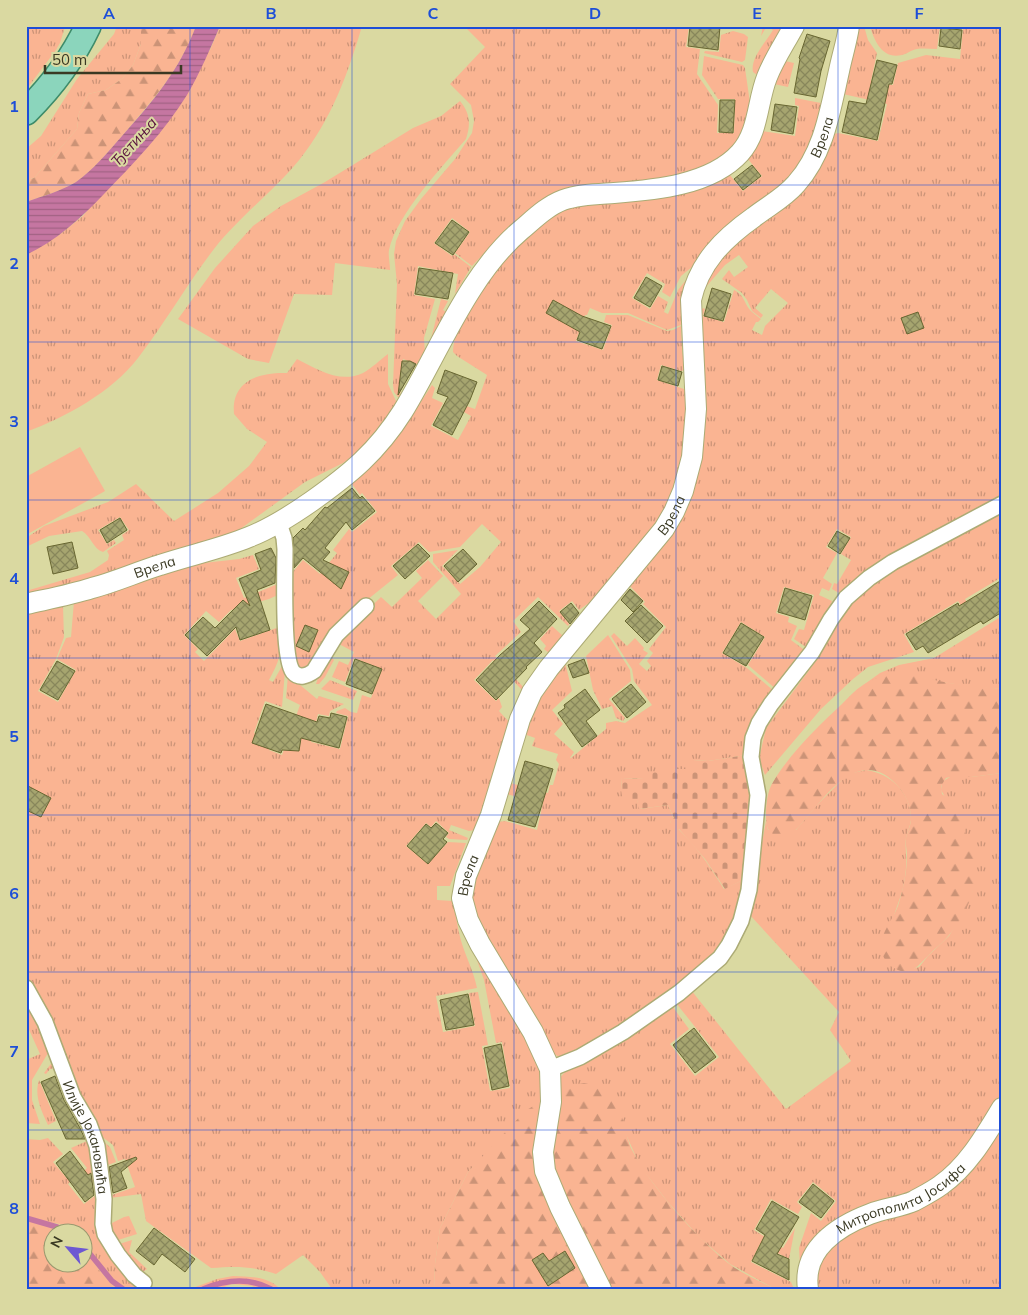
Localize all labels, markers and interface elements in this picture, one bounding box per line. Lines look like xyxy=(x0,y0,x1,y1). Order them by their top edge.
text: A xyxy=(103,3,115,23)
text: B xyxy=(265,3,277,23)
text: C xyxy=(428,3,439,23)
text: D xyxy=(589,3,601,23)
text: E xyxy=(752,3,762,23)
text: F xyxy=(914,3,924,23)
scale bar xyxy=(45,42,181,74)
text: 50 m xyxy=(52,50,87,69)
text: 1 xyxy=(9,96,19,116)
water label: Ђетиња xyxy=(107,113,161,170)
street label: Врела xyxy=(806,114,837,161)
text: 2 xyxy=(9,253,19,273)
text: 3 xyxy=(9,411,19,431)
street label: Врела xyxy=(653,493,689,539)
street label: Врела xyxy=(131,552,178,582)
text: 4 xyxy=(9,568,19,588)
text: 5 xyxy=(9,726,19,746)
street label: Врела xyxy=(454,852,483,897)
text: 6 xyxy=(9,883,19,903)
text: 7 xyxy=(9,1041,19,1061)
street label: Илије Јокановића xyxy=(59,1078,112,1195)
street label: Митрополита Јосифа xyxy=(833,1159,969,1238)
text: 8 xyxy=(9,1198,19,1218)
north arrow xyxy=(42,1222,92,1272)
text: N xyxy=(46,1233,67,1251)

